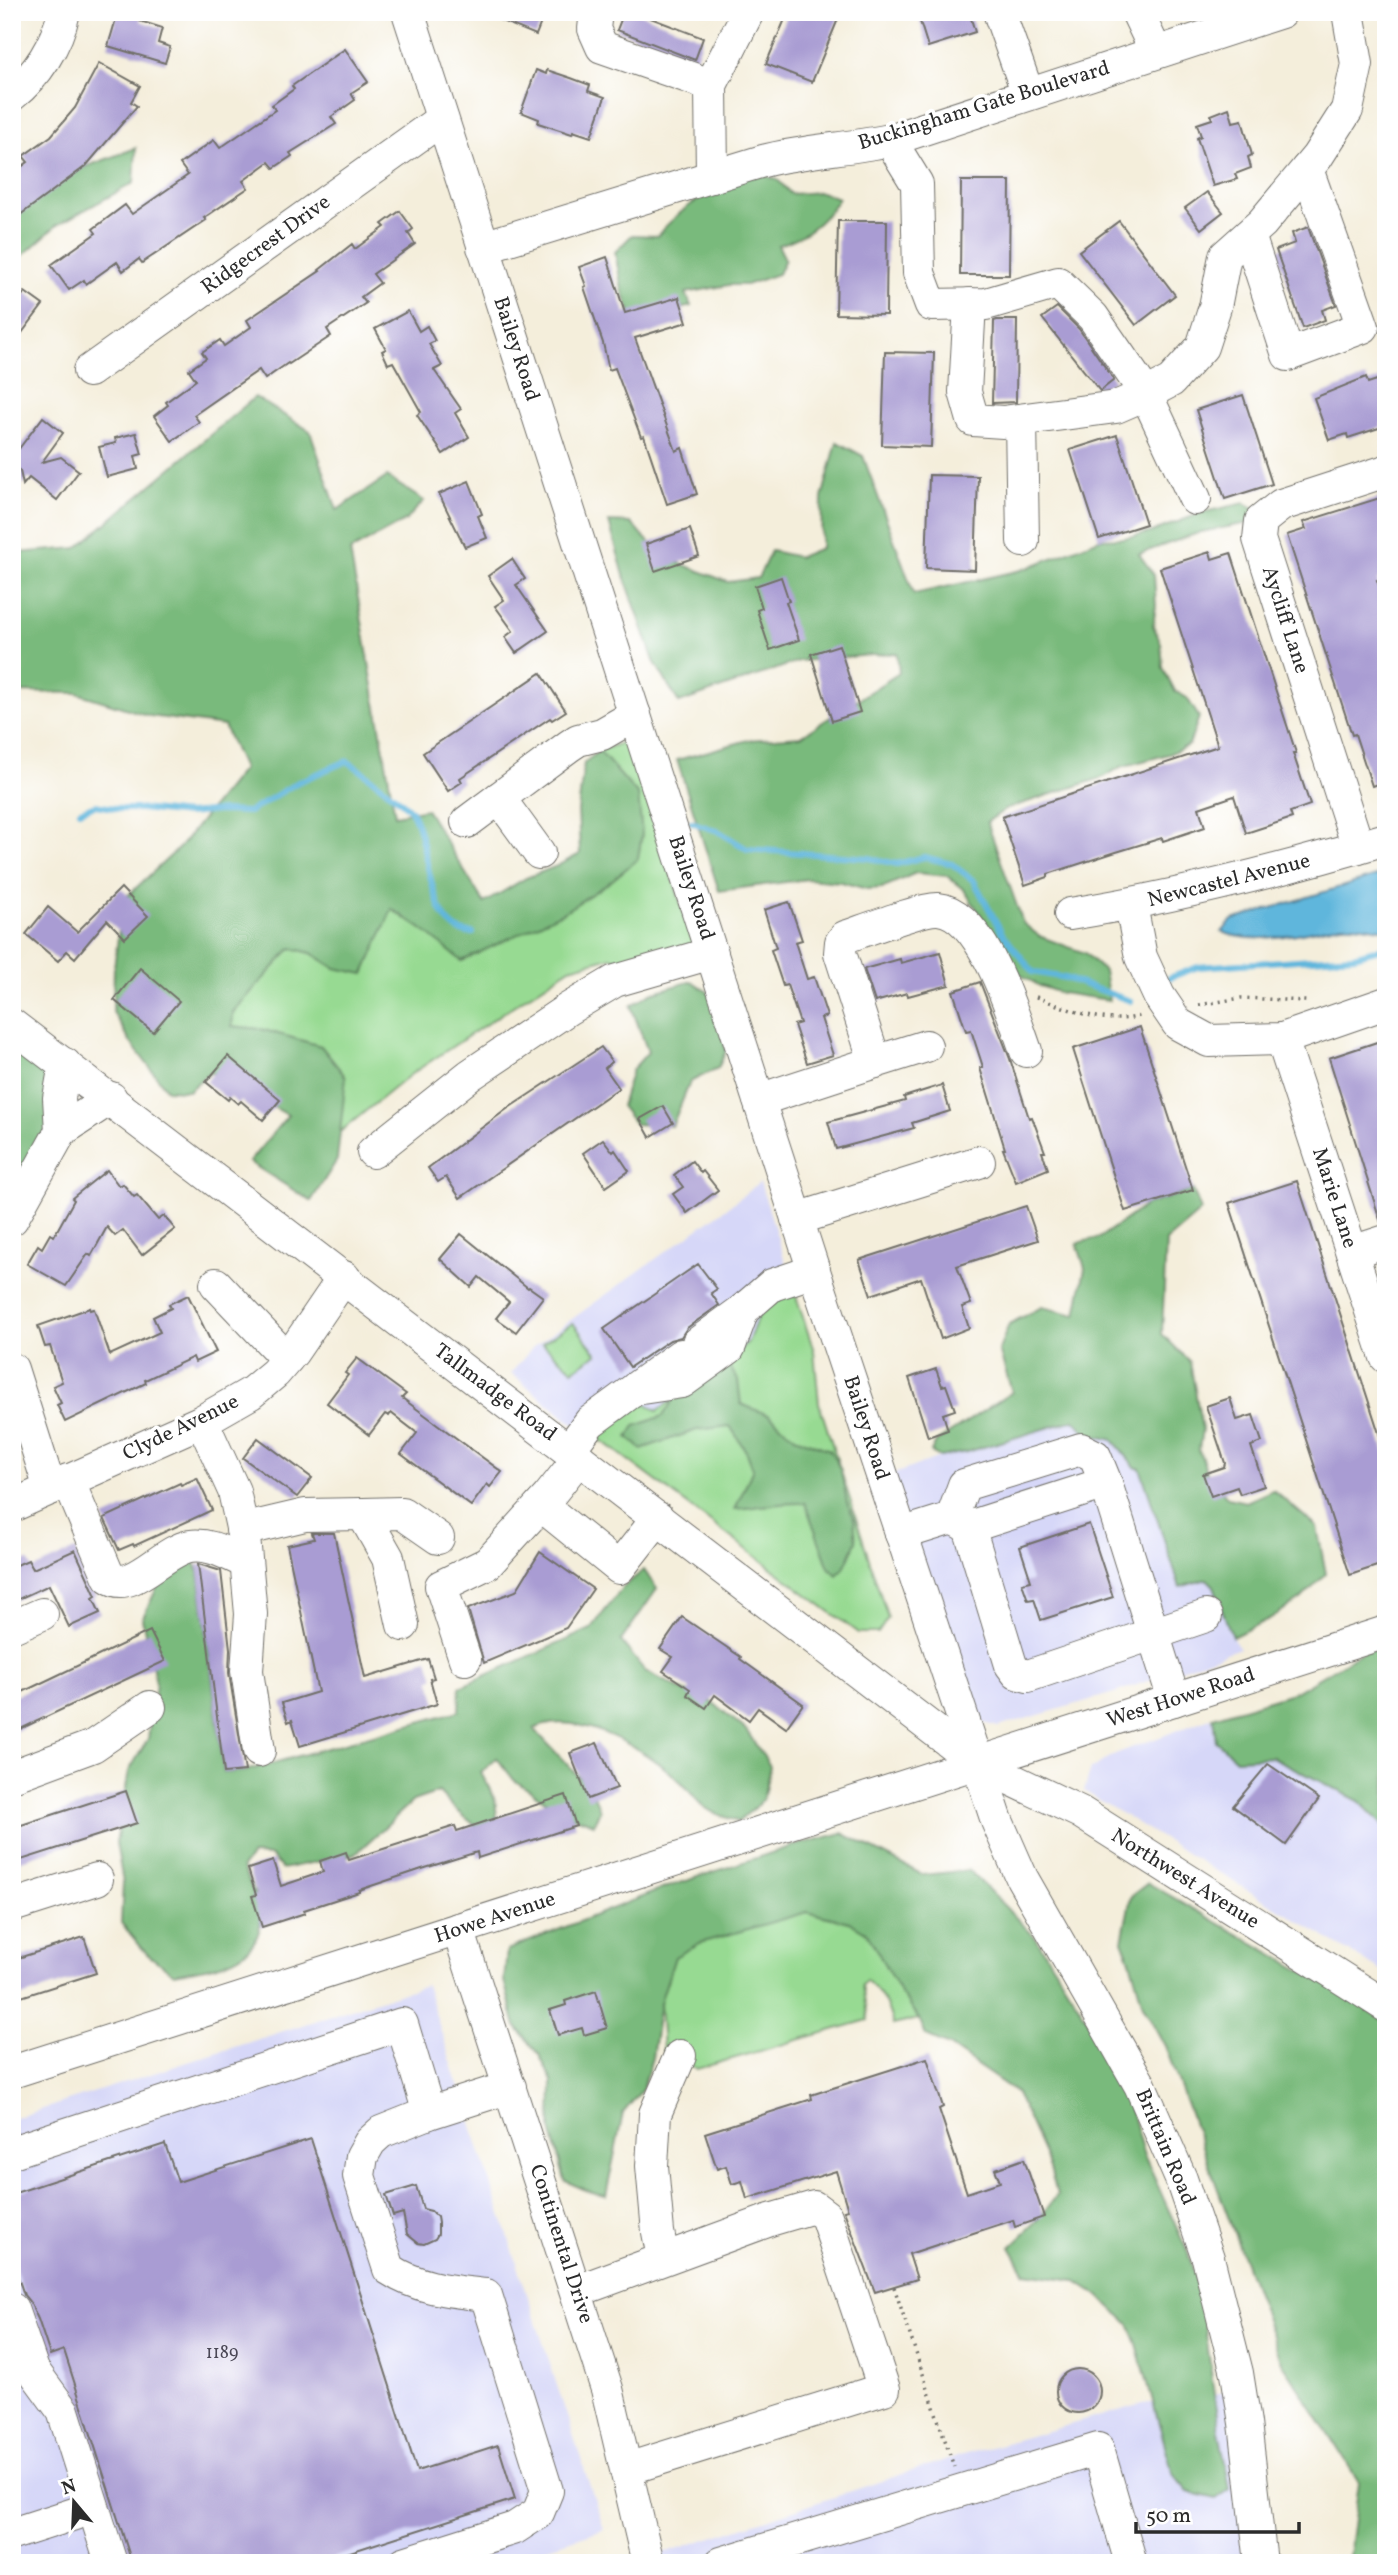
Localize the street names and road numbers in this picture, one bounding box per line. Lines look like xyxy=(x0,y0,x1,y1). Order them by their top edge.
street label: Buckingham Gate Boulevard xyxy=(855,54,1113,158)
street label: Ridgecrest Drive xyxy=(196,188,337,302)
street label: Bailey Road xyxy=(485,293,547,405)
street label: Aycliff Lane xyxy=(1254,563,1316,677)
street label: Bailey Road xyxy=(660,832,722,944)
street label: Newcastel Avenue xyxy=(1145,847,1313,915)
street label: Marie Lane xyxy=(1304,1144,1364,1252)
street label: Tallmadge Road xyxy=(427,1337,563,1449)
street label: Bailey Road xyxy=(835,1372,897,1484)
street label: Clyde Avenue xyxy=(118,1387,244,1469)
street label: West Howe Road xyxy=(1103,1660,1259,1736)
street label: Northwest Avenue xyxy=(1105,1822,1265,1936)
street label: Howe Avenue xyxy=(431,1885,559,1951)
street label: Brittain Road xyxy=(1127,2084,1203,2210)
street label: Continental Drive xyxy=(522,2161,600,2327)

